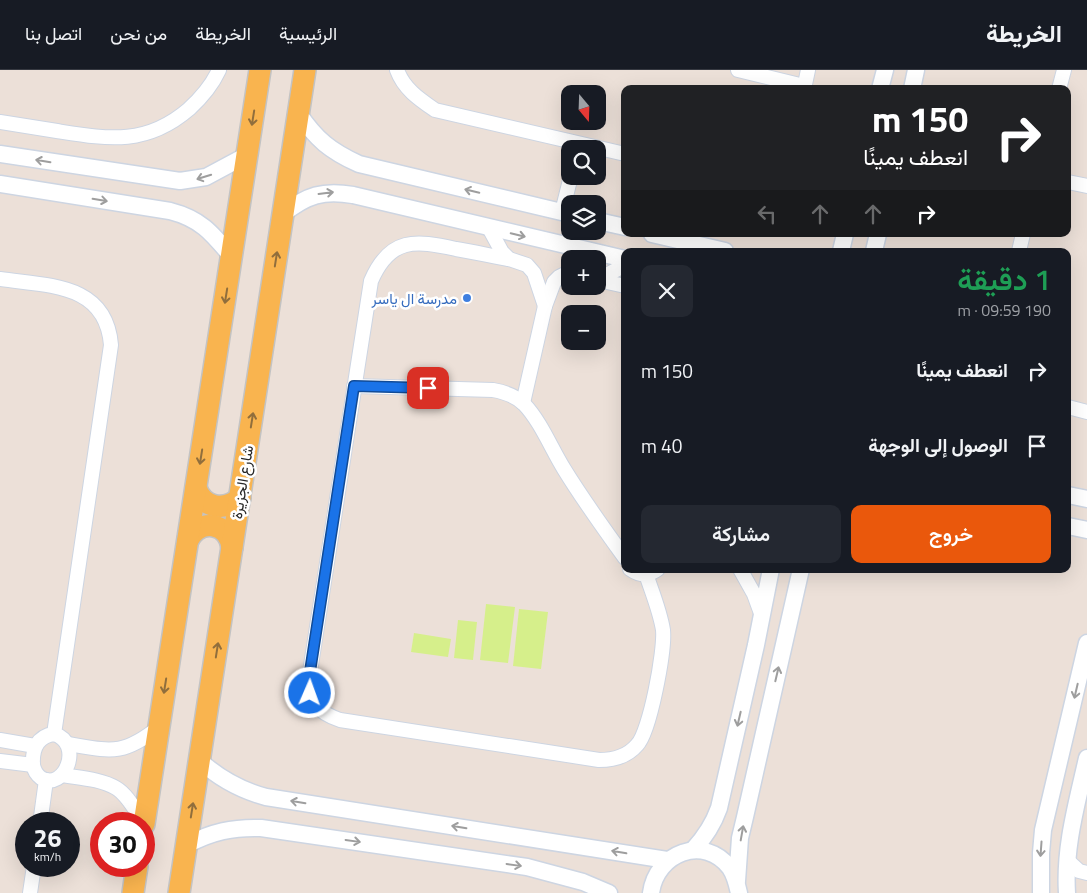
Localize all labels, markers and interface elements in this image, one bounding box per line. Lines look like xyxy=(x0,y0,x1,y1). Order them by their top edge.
text: الخريطة xyxy=(986,15,1062,51)
text: اتصل بنا xyxy=(25,20,82,47)
text: من نحن xyxy=(110,20,167,47)
text: الخريطة xyxy=(195,20,251,47)
text: الرئيسية xyxy=(279,20,337,47)
north arrow xyxy=(561,85,606,130)
map controls xyxy=(561,85,606,350)
text: 150 m xyxy=(872,92,968,146)
icon: right xyxy=(986,105,1051,170)
one-way arrow xyxy=(247,110,257,126)
button: search xyxy=(561,140,606,185)
text: انعطف يمينًا xyxy=(863,140,968,174)
one-way arrow xyxy=(36,155,52,165)
one-way arrow xyxy=(196,172,212,182)
one-way arrow xyxy=(464,186,480,195)
one-way arrow xyxy=(318,188,334,198)
one-way arrow xyxy=(92,195,108,205)
button: layers xyxy=(561,195,606,240)
icon: left xyxy=(753,200,781,228)
icon: ahead xyxy=(806,200,834,228)
icon: ahead xyxy=(859,200,887,228)
icon: right xyxy=(912,200,940,228)
one-way arrow xyxy=(510,231,526,240)
button: + xyxy=(561,250,606,295)
one-way arrow xyxy=(272,252,282,268)
text: 1 دقيقة xyxy=(957,256,1051,302)
button: close xyxy=(641,265,693,317)
place label: مدرسة ال ياسر xyxy=(371,287,457,310)
one-way arrow xyxy=(220,288,230,304)
marker: مدرسة ال ياسر xyxy=(461,292,473,304)
text: 190 m · 09:59 xyxy=(957,298,1051,322)
button: − xyxy=(561,305,606,350)
text: انعطف يمينًا xyxy=(916,355,1008,384)
text: 150 m xyxy=(641,356,693,385)
icon: right xyxy=(1023,357,1051,385)
pin xyxy=(407,367,449,409)
icon: arrive xyxy=(414,374,442,402)
one-way arrow xyxy=(247,412,257,428)
text: الوصول إلى الوجهة xyxy=(868,430,1008,459)
text: 40 m xyxy=(641,431,682,460)
icon: arrive xyxy=(1023,432,1051,460)
street label: شارع الجزيرة xyxy=(225,443,259,520)
one-way arrow xyxy=(195,448,205,464)
button: مشاركة xyxy=(641,505,841,563)
button: خروج xyxy=(851,505,1051,563)
one-way arrow xyxy=(212,642,222,658)
position arrow xyxy=(283,666,335,718)
one-way arrow xyxy=(773,666,782,682)
one-way arrow xyxy=(160,678,170,694)
one-way arrow xyxy=(1071,682,1080,698)
one-way arrow xyxy=(734,711,743,727)
one-way arrow xyxy=(290,797,306,807)
one-way arrow xyxy=(187,803,197,819)
speed limit sign: 30 xyxy=(90,812,155,877)
text: 26 xyxy=(33,819,62,857)
one-way arrow xyxy=(451,821,467,831)
one-way arrow xyxy=(737,825,747,841)
one-way arrow xyxy=(345,836,361,846)
one-way arrow xyxy=(1036,841,1046,857)
one-way arrow xyxy=(612,846,628,856)
text: km/h xyxy=(34,847,61,866)
one-way arrow xyxy=(506,860,522,870)

